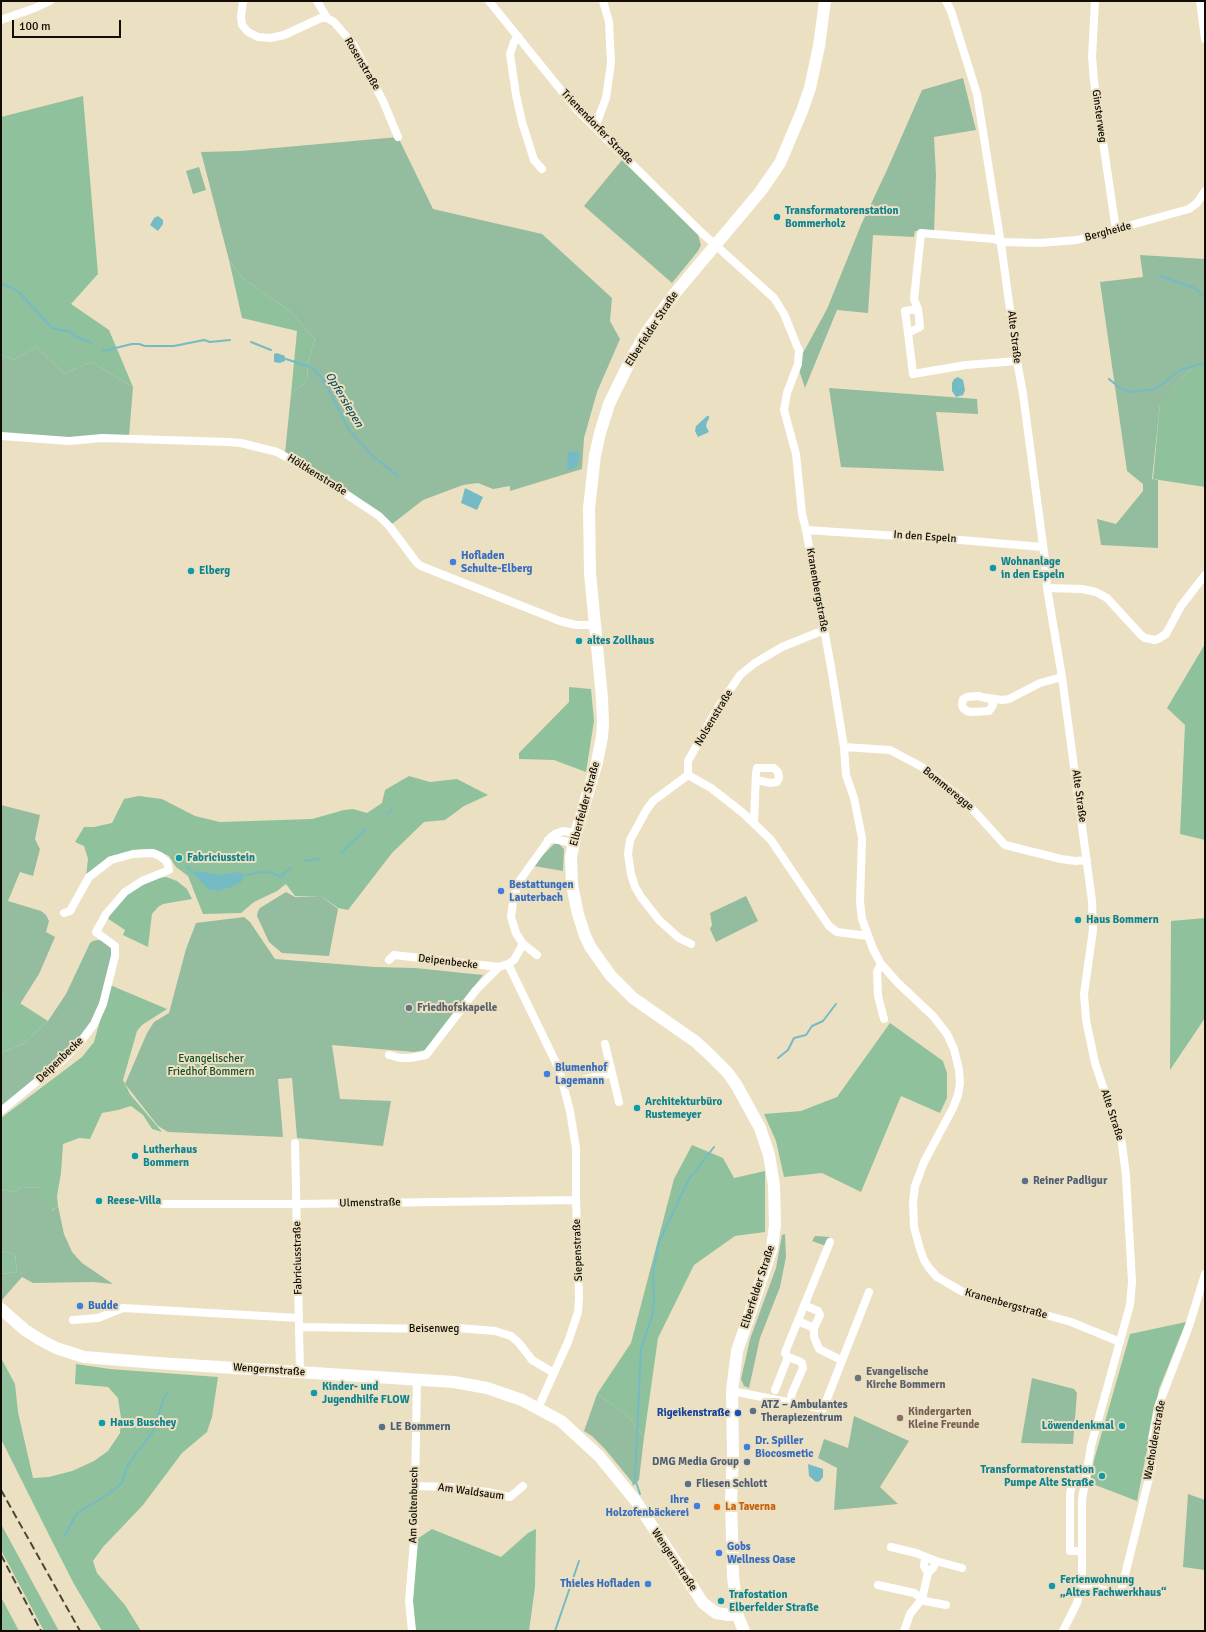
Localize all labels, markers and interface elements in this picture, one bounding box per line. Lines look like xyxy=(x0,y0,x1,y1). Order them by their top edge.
scale bar xyxy=(14,12,123,38)
text: 100 m xyxy=(19,19,51,34)
street label: Rosenstraße xyxy=(341,35,383,93)
street label: Trienendorfer Straße xyxy=(558,87,636,167)
street label: Ginsterweg xyxy=(1089,89,1109,143)
place label: Transformatorenstation Bommerholz xyxy=(785,204,899,230)
marker: Transformatorenstation Bommerholz xyxy=(772,212,782,222)
street label: Bergheide xyxy=(1083,219,1133,245)
street label: Elberfelder Straße xyxy=(623,289,681,369)
street label: Alte Straße xyxy=(1004,310,1024,364)
water label: Opfersiepen xyxy=(322,370,366,430)
street label: Höltkenstraße xyxy=(285,452,349,498)
street label: In den Espeln xyxy=(893,528,957,546)
street label: Kranenbergstraße xyxy=(803,547,831,633)
place label: Hofladen Schulte-Elberg xyxy=(461,549,533,575)
place label: Wohnanlage in den Espeln xyxy=(1001,555,1065,581)
marker: Hofladen Schulte-Elberg xyxy=(448,557,458,567)
marker: Wohnanlage in den Espeln xyxy=(988,563,998,573)
place label: Elberg xyxy=(199,564,230,578)
marker: Elberg xyxy=(186,566,196,576)
place label: altes Zollhaus xyxy=(587,634,654,648)
marker: altes Zollhaus xyxy=(574,636,584,646)
street label: Nolsenstraße xyxy=(692,687,736,749)
street label: Elberfelder Straße xyxy=(567,760,603,848)
street label: Bommeregge xyxy=(920,764,976,814)
street label: Alte Straße xyxy=(1069,769,1089,823)
place label: Fabriciusstein xyxy=(187,851,255,865)
marker: Fabriciusstein xyxy=(174,853,184,863)
place label: Bestattungen Lauterbach xyxy=(509,878,573,904)
marker: Bestattungen Lauterbach xyxy=(496,886,506,896)
place label: Haus Bommern xyxy=(1086,913,1159,927)
marker: Haus Bommern xyxy=(1073,915,1083,925)
street label: Deipenbecke xyxy=(417,952,479,972)
place label: Friedhofskapelle xyxy=(417,1001,497,1015)
marker: Friedhofskapelle xyxy=(404,1003,414,1013)
street label: Deipenbecke xyxy=(34,1034,86,1086)
park label: Evangelischer Friedhof Bommern xyxy=(167,1052,255,1078)
place label: Blumenhof Lagemann xyxy=(555,1061,607,1087)
marker: Blumenhof Lagemann xyxy=(542,1069,552,1079)
street label: Alte Straße xyxy=(1097,1088,1127,1142)
place label: Architekturbüro Rustemeyer xyxy=(645,1095,722,1121)
marker: Architekturbüro Rustemeyer xyxy=(632,1103,642,1113)
place label: Lutherhaus Bommern xyxy=(143,1143,197,1169)
marker: Lutherhaus Bommern xyxy=(130,1151,140,1161)
place label: Reiner Padligur xyxy=(1033,1174,1107,1188)
marker: Reiner Padligur xyxy=(1020,1176,1030,1186)
place label: Reese-Villa xyxy=(107,1194,161,1208)
marker: Reese-Villa xyxy=(94,1196,104,1206)
street label: Ulmenstraße xyxy=(339,1196,401,1210)
street label: Siepenstraße xyxy=(570,1219,586,1281)
street label: Fabriciusstraße xyxy=(291,1221,305,1295)
street label: Elberfelder Straße xyxy=(738,1244,778,1330)
street label: Kranenbergstraße xyxy=(963,1286,1049,1322)
place label: Budde xyxy=(88,1299,118,1313)
marker: Budde xyxy=(75,1301,85,1311)
street label: Beisenweg xyxy=(409,1322,459,1336)
street label: Wengernstraße xyxy=(232,1361,306,1379)
place label: Evangelische Kirche Bommern xyxy=(866,1365,946,1391)
marker: Evangelische Kirche Bommern xyxy=(853,1373,863,1383)
place label: Kinder- und Jugendhilfe FLOW xyxy=(322,1380,410,1406)
marker: Kinder- und Jugendhilfe FLOW xyxy=(309,1388,319,1398)
place label: ATZ – Ambulantes Therapiezentrum xyxy=(761,1398,848,1424)
street label: Wacholderstraße xyxy=(1142,1399,1168,1481)
place label: Kindergarten Kleine Freunde xyxy=(908,1405,980,1431)
place label: Rigeikenstraße xyxy=(657,1406,730,1420)
marker: ATZ – Ambulantes Therapiezentrum xyxy=(748,1406,758,1416)
marker: Rigeikenstraße xyxy=(733,1408,743,1418)
marker: Kindergarten Kleine Freunde xyxy=(895,1413,905,1423)
place label: Haus Buschey xyxy=(110,1416,176,1430)
marker: Haus Buschey xyxy=(97,1418,107,1428)
place label: Löwendenkmal xyxy=(1042,1419,1114,1433)
place label: LE Bommern xyxy=(390,1420,451,1434)
marker: Löwendenkmal xyxy=(1117,1421,1127,1431)
marker: LE Bommern xyxy=(377,1422,387,1432)
place label: Dr. Spiller Biocosmetic xyxy=(755,1434,814,1460)
marker: Dr. Spiller Biocosmetic xyxy=(742,1442,752,1452)
place label: DMG Media Group xyxy=(652,1455,739,1469)
marker: DMG Media Group xyxy=(742,1457,752,1467)
place label: Transformatorenstation Pumpe Alte Straße xyxy=(980,1463,1094,1489)
street label: Am Goltenbusch xyxy=(407,1466,421,1544)
marker: Transformatorenstation Pumpe Alte Straße xyxy=(1097,1471,1107,1481)
place label: Fliesen Schlott xyxy=(696,1477,767,1491)
marker: Fliesen Schlott xyxy=(683,1479,693,1489)
street label: Am Waldsaum xyxy=(437,1481,505,1503)
place label: Ihre Holzofenbäckerei xyxy=(605,1493,689,1519)
place label: La Taverna xyxy=(725,1500,776,1514)
marker: Ihre Holzofenbäckerei xyxy=(692,1501,702,1511)
marker: La Taverna xyxy=(712,1502,722,1512)
street label: Wengernstraße xyxy=(648,1526,700,1594)
place label: Gobs Wellness Oase xyxy=(727,1540,796,1566)
marker: Gobs Wellness Oase xyxy=(714,1548,724,1558)
place label: Ferienwohnung „Altes Fachwerkhaus“ xyxy=(1060,1573,1167,1599)
place label: Thieles Hofladen xyxy=(560,1577,640,1591)
marker: Thieles Hofladen xyxy=(643,1579,653,1589)
marker: Ferienwohnung „Altes Fachwerkhaus“ xyxy=(1047,1581,1057,1591)
place label: Trafostation Elberfelder Straße xyxy=(729,1588,819,1614)
marker: Trafostation Elberfelder Straße xyxy=(716,1596,726,1606)

